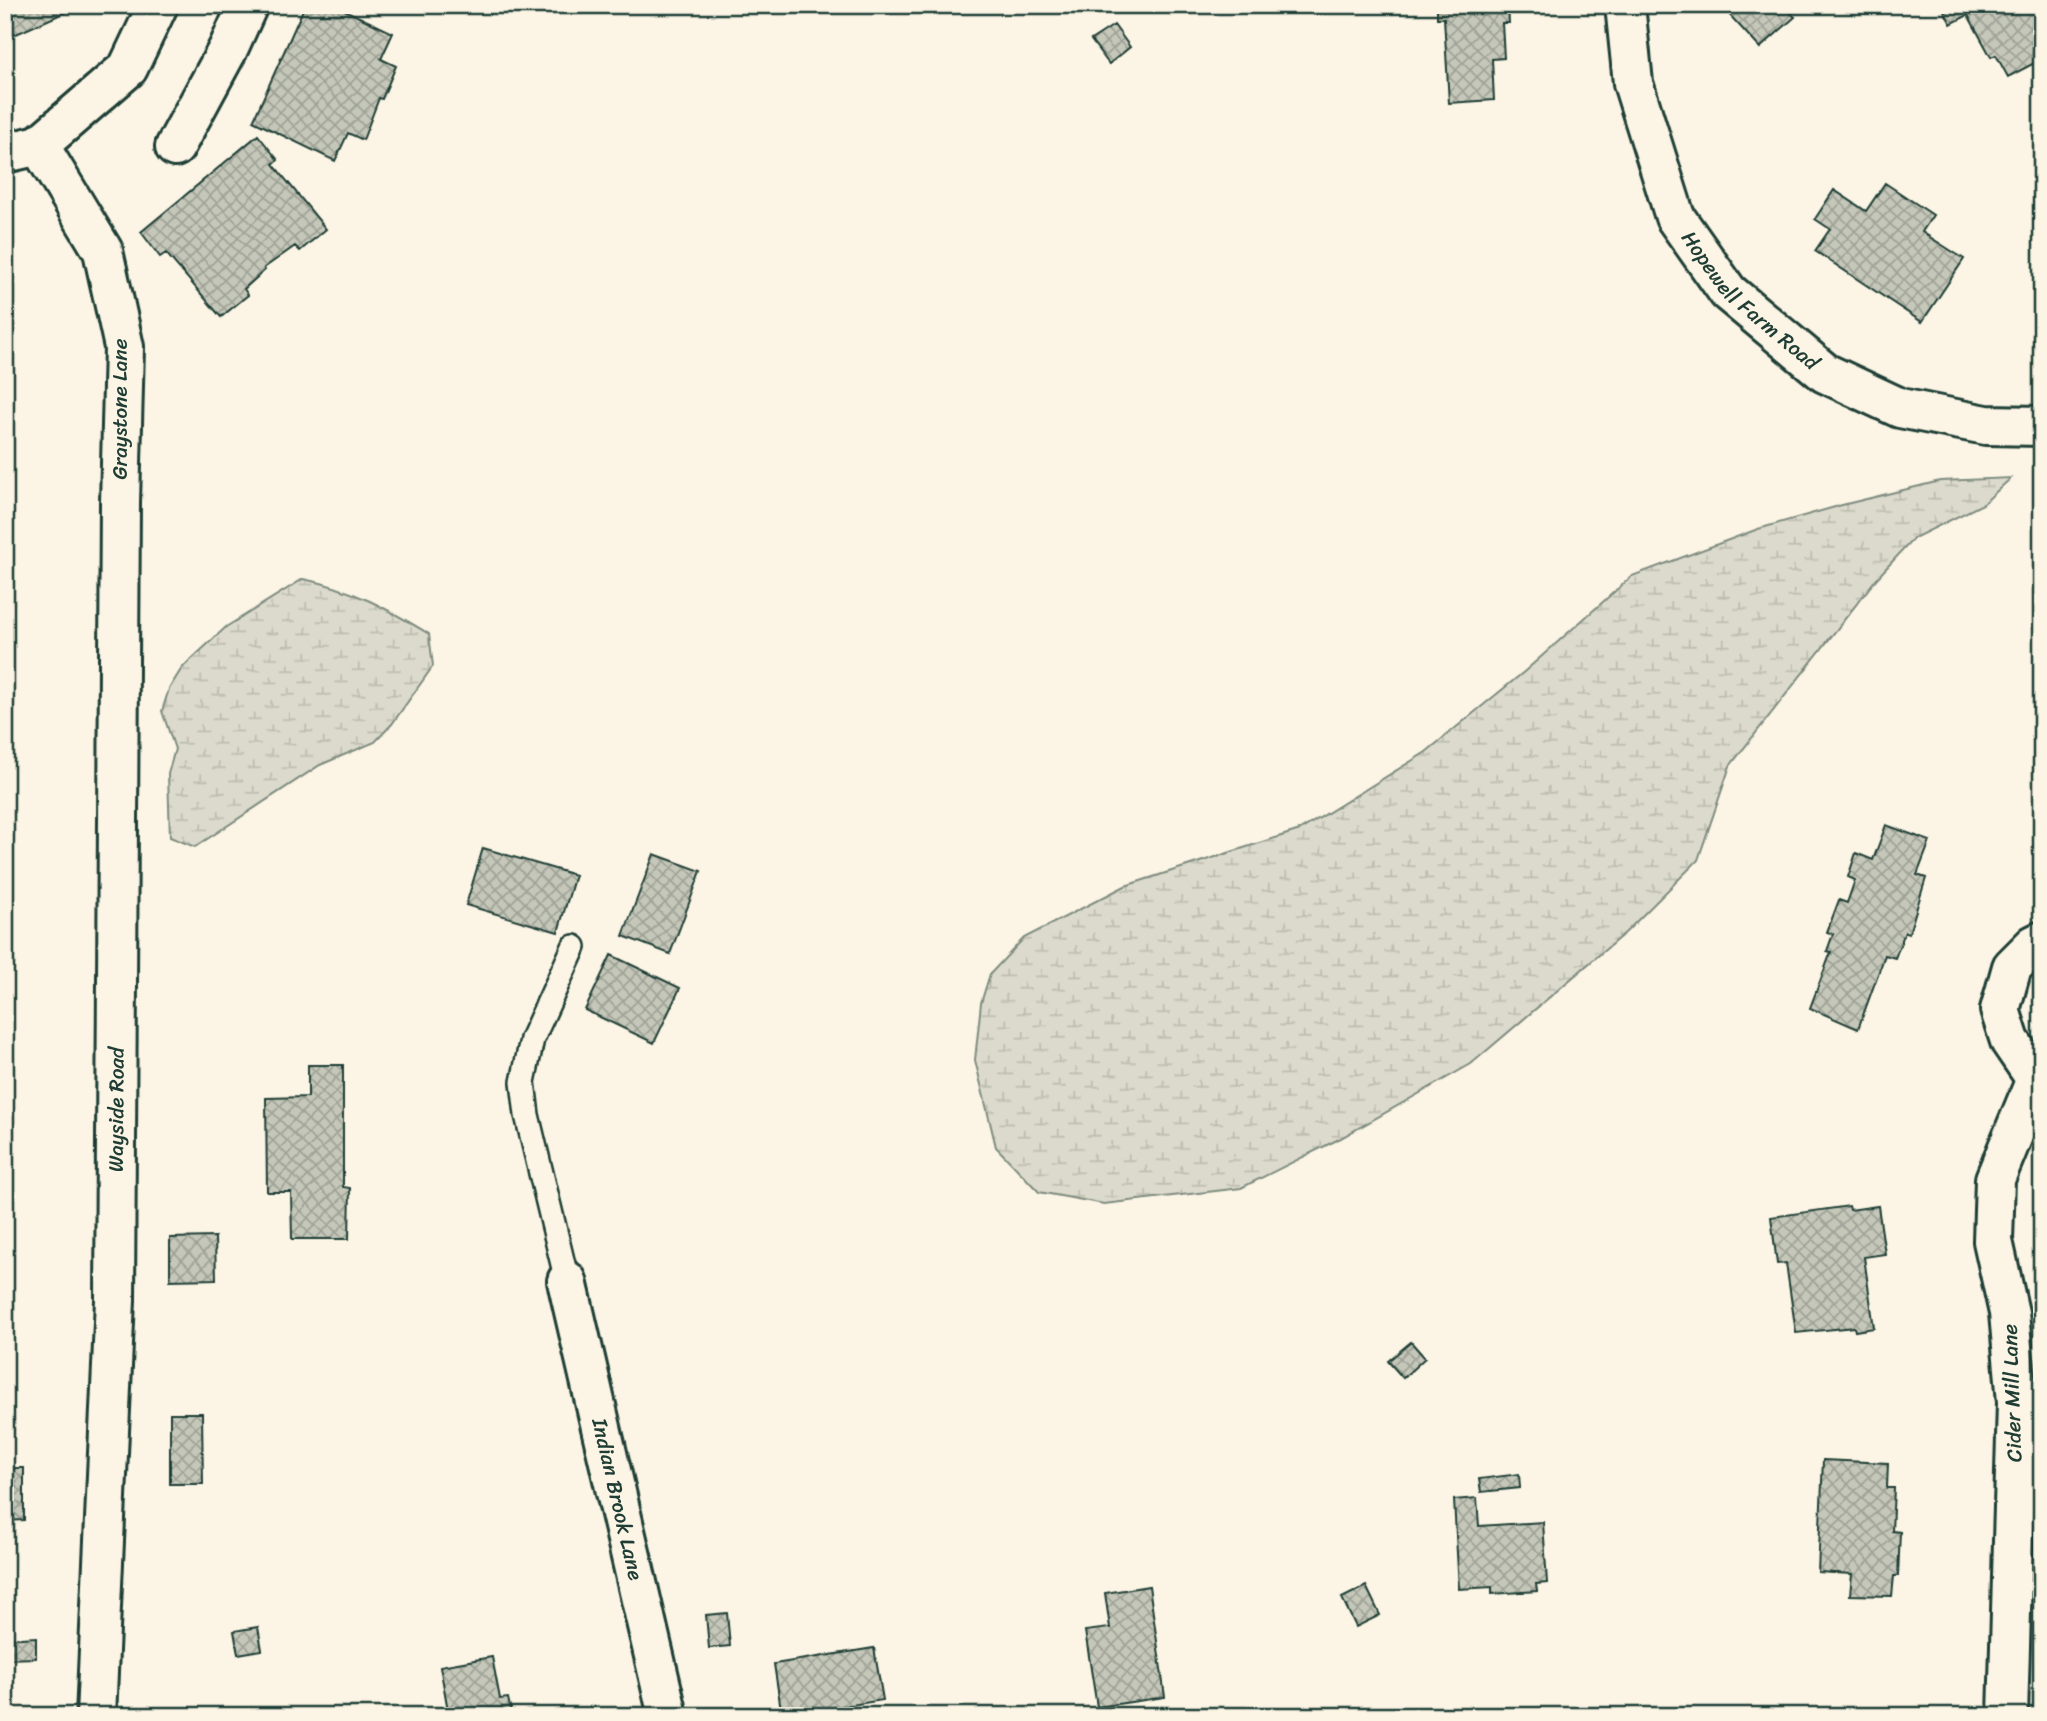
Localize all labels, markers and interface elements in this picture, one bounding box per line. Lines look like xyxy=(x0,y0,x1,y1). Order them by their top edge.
street label: Hopewell Farm Road xyxy=(1671,222,1830,381)
street label: Graystone Lane xyxy=(101,338,139,479)
street label: Wayside Road xyxy=(97,1045,136,1172)
street label: Cider Mill Lane xyxy=(1991,1323,2033,1463)
street label: Indian Brook Lane xyxy=(580,1413,655,1584)

